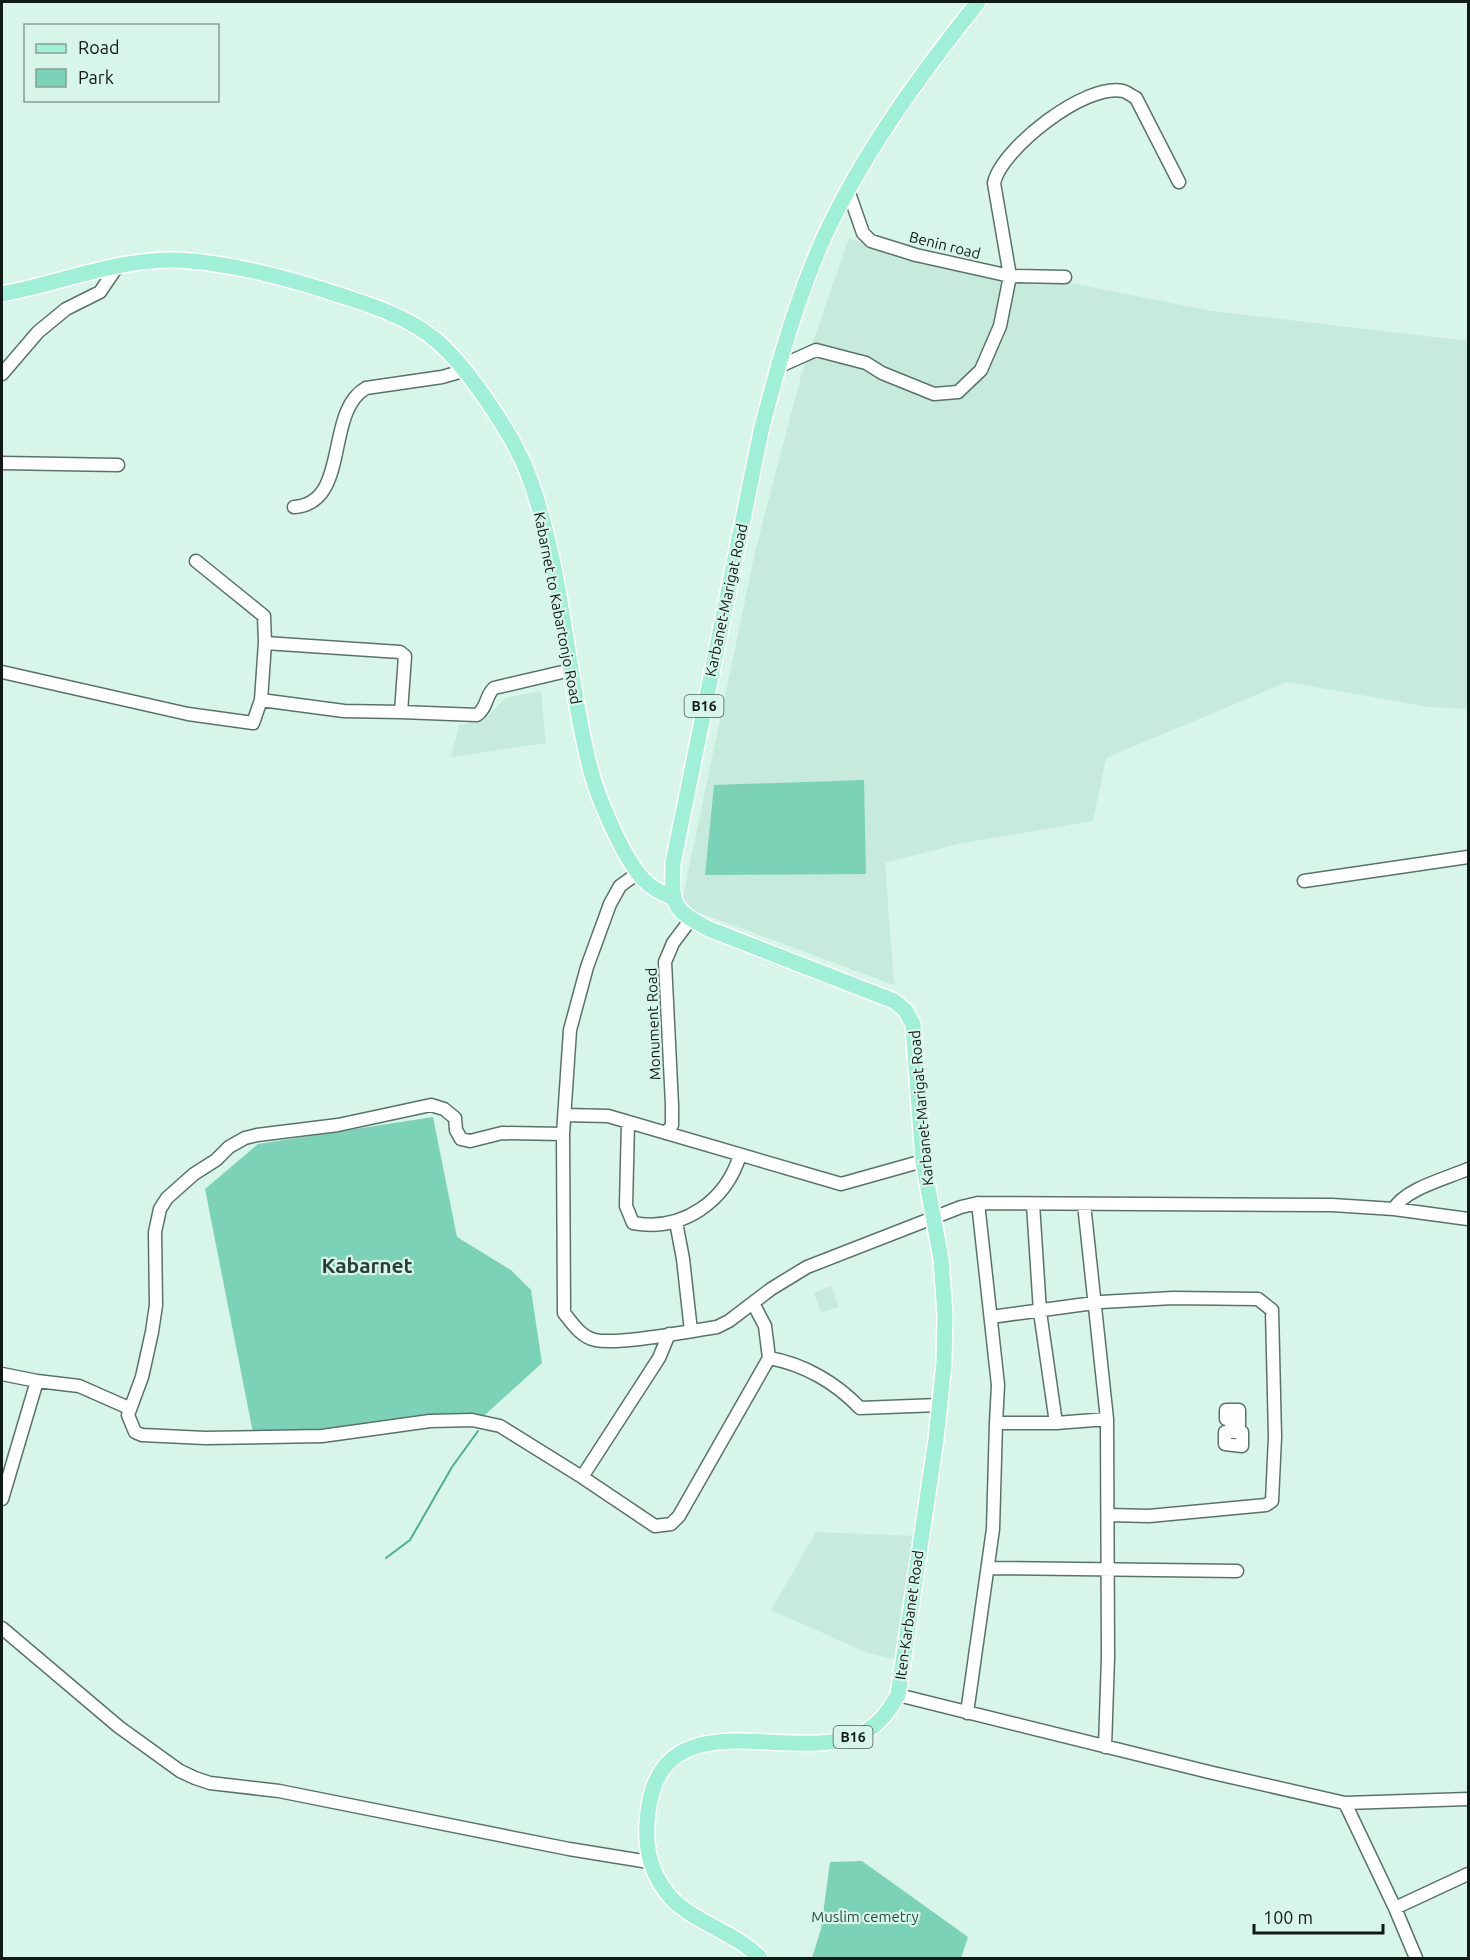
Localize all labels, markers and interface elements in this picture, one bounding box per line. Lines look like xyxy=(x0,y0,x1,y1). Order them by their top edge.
legend xyxy=(24,24,219,102)
text: Road xyxy=(78,37,120,57)
text: Park xyxy=(78,67,114,87)
street label: Benin road xyxy=(908,228,982,262)
street label: Kabarnet to Kabartonjo Road xyxy=(531,510,585,706)
street label: Karbanet-Marigat Road xyxy=(701,522,751,678)
road number: B16 xyxy=(684,695,724,717)
street label: Monument Road xyxy=(643,967,663,1081)
street label: Karbanet-Marigat Road xyxy=(906,1030,936,1186)
district label: Kabarnet xyxy=(321,1253,413,1277)
street label: Iten-Karbanet Road xyxy=(891,1549,927,1681)
road number: B16 xyxy=(834,1726,872,1748)
scale bar xyxy=(1254,1897,1383,1935)
text: 100 m xyxy=(1263,1907,1313,1927)
park label: Muslim cemetry xyxy=(811,1908,919,1925)

